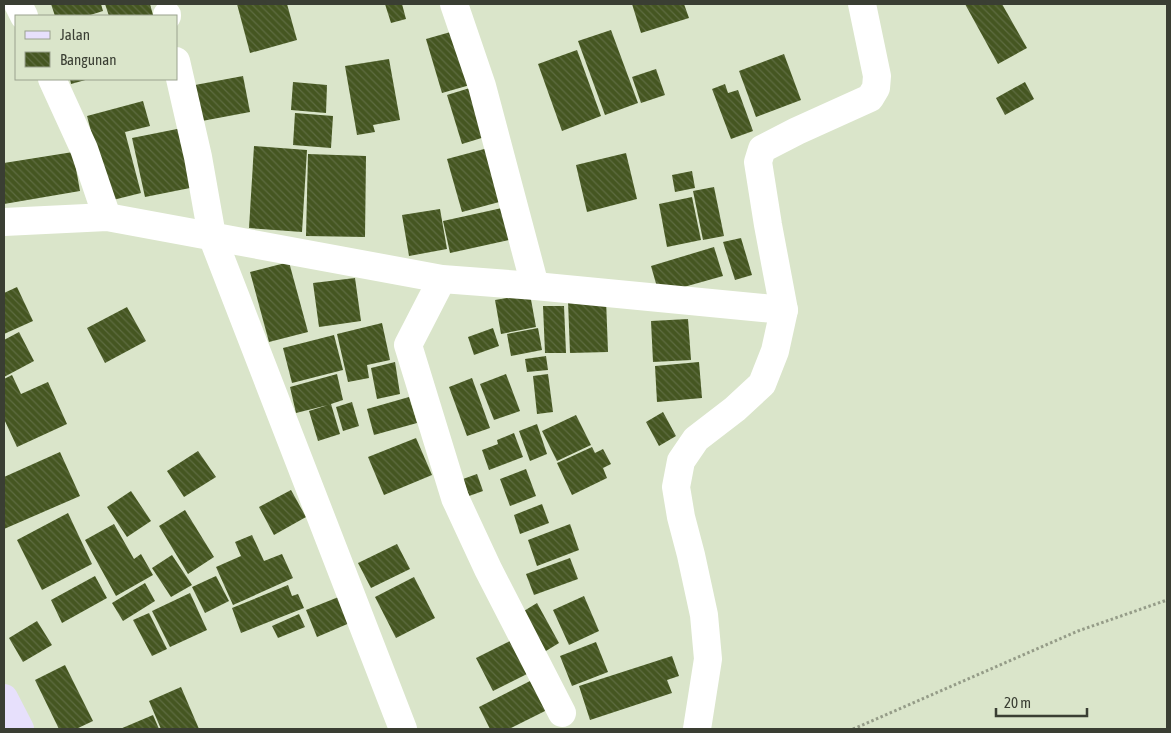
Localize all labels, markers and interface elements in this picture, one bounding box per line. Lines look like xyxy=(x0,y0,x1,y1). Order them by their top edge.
legend xyxy=(15,15,178,80)
text: Jalan xyxy=(60,26,90,43)
text: Bangunan xyxy=(60,51,117,68)
scale bar xyxy=(996,686,1087,718)
text: 20 m xyxy=(1004,694,1031,711)

